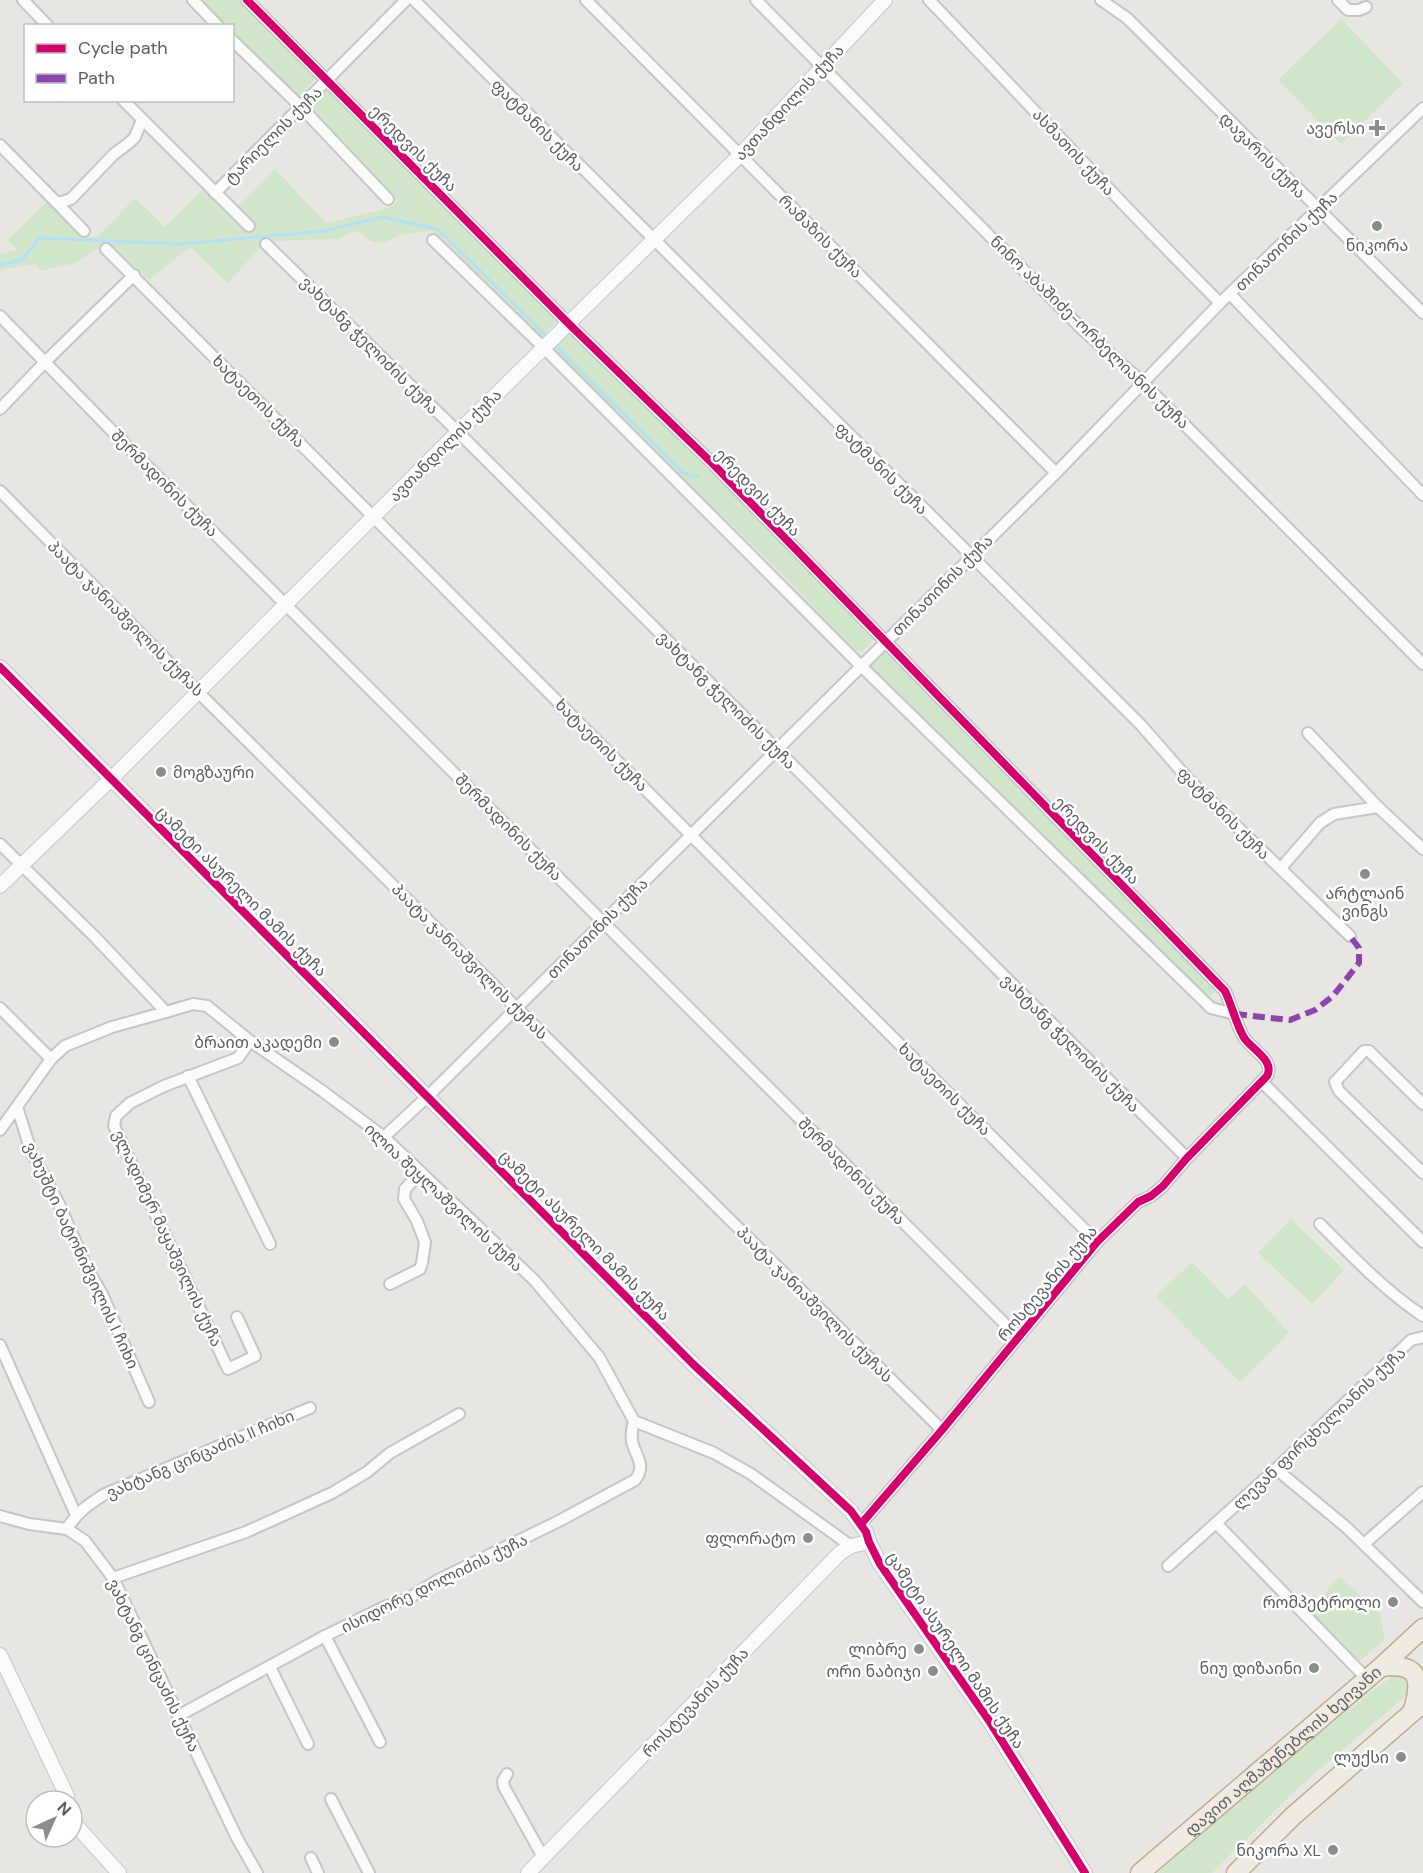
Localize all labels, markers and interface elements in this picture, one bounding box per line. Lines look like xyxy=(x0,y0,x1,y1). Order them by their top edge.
legend xyxy=(24,24,234,102)
text: Cycle path xyxy=(78,36,168,60)
street label: ავთანდილის ქუჩა xyxy=(730,40,849,165)
text: Path xyxy=(78,66,115,90)
street label: ფატმანის ქუჩა xyxy=(487,74,589,176)
street label: ტარიელის ქუჩა xyxy=(220,82,327,189)
street label: ერედვის ქუჩა xyxy=(366,100,462,196)
street label: ასმათის ქუჩა xyxy=(1028,104,1119,200)
street label: დავარის ქუჩა xyxy=(1215,108,1310,203)
place label: ავერსი xyxy=(1306,118,1365,139)
marker: ავერსი xyxy=(1370,121,1384,135)
street label: თინათინის ქუჩა xyxy=(1230,187,1342,296)
street label: რამაზის ქუჩა xyxy=(774,190,867,283)
marker: ნიკორა xyxy=(1370,219,1384,233)
street label: ნინო აბაშიძე-ორბელიანის ქუჩა xyxy=(985,231,1194,433)
place label: ნიკორა xyxy=(1346,235,1408,256)
street label: ვახტანგ ჭელიძის ქუჩა xyxy=(296,272,443,419)
street label: ხატაეთის ქუჩა xyxy=(208,350,310,452)
street label: ავთანდილის ქუჩა xyxy=(384,384,506,506)
street label: ფატმანის ქუჩა xyxy=(831,417,933,519)
street label: შერმადინის ქუჩა xyxy=(106,425,223,542)
street label: ერედვის ქუჩა xyxy=(710,444,805,541)
street label: თინათინის ქუჩა xyxy=(887,530,998,641)
street label: პაატა ჯანიაშვილის ქუჩას xyxy=(43,536,208,701)
street label: ვახტანგ ჭელიძის ქუჩა xyxy=(653,627,800,774)
street label: ხატაეთის ქუჩა xyxy=(551,694,653,796)
place label: მოგზაური xyxy=(173,762,254,783)
street label: ფატმანის ქუჩა xyxy=(1173,762,1275,864)
marker: მოგზაური xyxy=(154,765,168,779)
street label: შერმადინის ქუჩა xyxy=(450,769,567,886)
street label: ერედვის ქუჩა xyxy=(1049,792,1144,889)
street label: ცამეტი ასურელი მამის ქუჩა xyxy=(152,802,331,981)
marker: არტლაინ ვინგს xyxy=(1358,867,1372,881)
street label: თინათინის ქუჩა xyxy=(542,873,653,984)
street label: პაატა ჯანიაშვილის ქუჩას xyxy=(387,879,552,1044)
place label: არტლაინ ვინგს xyxy=(1326,883,1404,922)
street label: ვახტანგ ჭელიძის ქუჩა xyxy=(997,970,1144,1117)
place label: ბრაით აკადემი xyxy=(194,1032,322,1053)
marker: ბრაით აკადემი xyxy=(327,1035,341,1049)
street label: ხატაეთის ქუჩა xyxy=(894,1038,996,1140)
street label: შერმადინის ქუჩა xyxy=(793,1113,910,1230)
street label: ილია შეყლაშვილის ქუჩა xyxy=(360,1118,527,1276)
street label: ვლადიმერ მაყაშვილის ქუჩა xyxy=(108,1126,227,1350)
street label: ვახუშტი ბატონიშვილის I ჩიხი xyxy=(20,1138,144,1372)
street label: ცამეტი ასურელი მამის ქუჩა xyxy=(495,1146,674,1325)
street label: როსტევანის ქუჩა xyxy=(993,1221,1102,1346)
street label: პაატა ჯანიაშვილის ქუჩას xyxy=(732,1222,897,1387)
street label: ლევან ფირცხელიანის ქუჩა xyxy=(1228,1343,1410,1514)
street label: ვახტანგ ცინცაძის II ჩიხი xyxy=(103,1405,297,1504)
place label: ფლორატო xyxy=(705,1528,796,1549)
street label: ისიდორე დოლიძის ქუჩა xyxy=(337,1529,531,1638)
marker: ფლორატო xyxy=(801,1531,815,1545)
street label: ცამეტი ასურელი მამის ქუჩა xyxy=(882,1548,1029,1753)
street label: ვახტანგ ცინცაძის ქუჩა xyxy=(102,1575,205,1755)
place label: რომპეტროლი xyxy=(1263,1592,1381,1613)
marker: რომპეტროლი xyxy=(1386,1595,1400,1609)
place label: ლიბრე xyxy=(849,1639,907,1660)
marker: ლიბრე xyxy=(912,1642,926,1656)
street label: როსტევანის ქუჩა xyxy=(637,1643,753,1762)
place label: ნიუ დიზაინი xyxy=(1200,1658,1302,1679)
place label: ორი ნაბიჯი xyxy=(826,1661,921,1682)
street label: დავით აღმაშენებლის ხეივანი xyxy=(1181,1661,1386,1841)
marker: ნიუ დიზაინი xyxy=(1307,1661,1321,1675)
marker: ორი ნაბიჯი xyxy=(926,1664,940,1678)
place label: ლუქსი xyxy=(1334,1747,1389,1768)
marker: ლუქსი xyxy=(1394,1750,1408,1764)
north arrow xyxy=(24,1789,84,1849)
text: N xyxy=(53,1797,76,1820)
place label: ნიკორა XL xyxy=(1236,1840,1321,1861)
marker: ნიკორა XL xyxy=(1326,1843,1340,1857)

